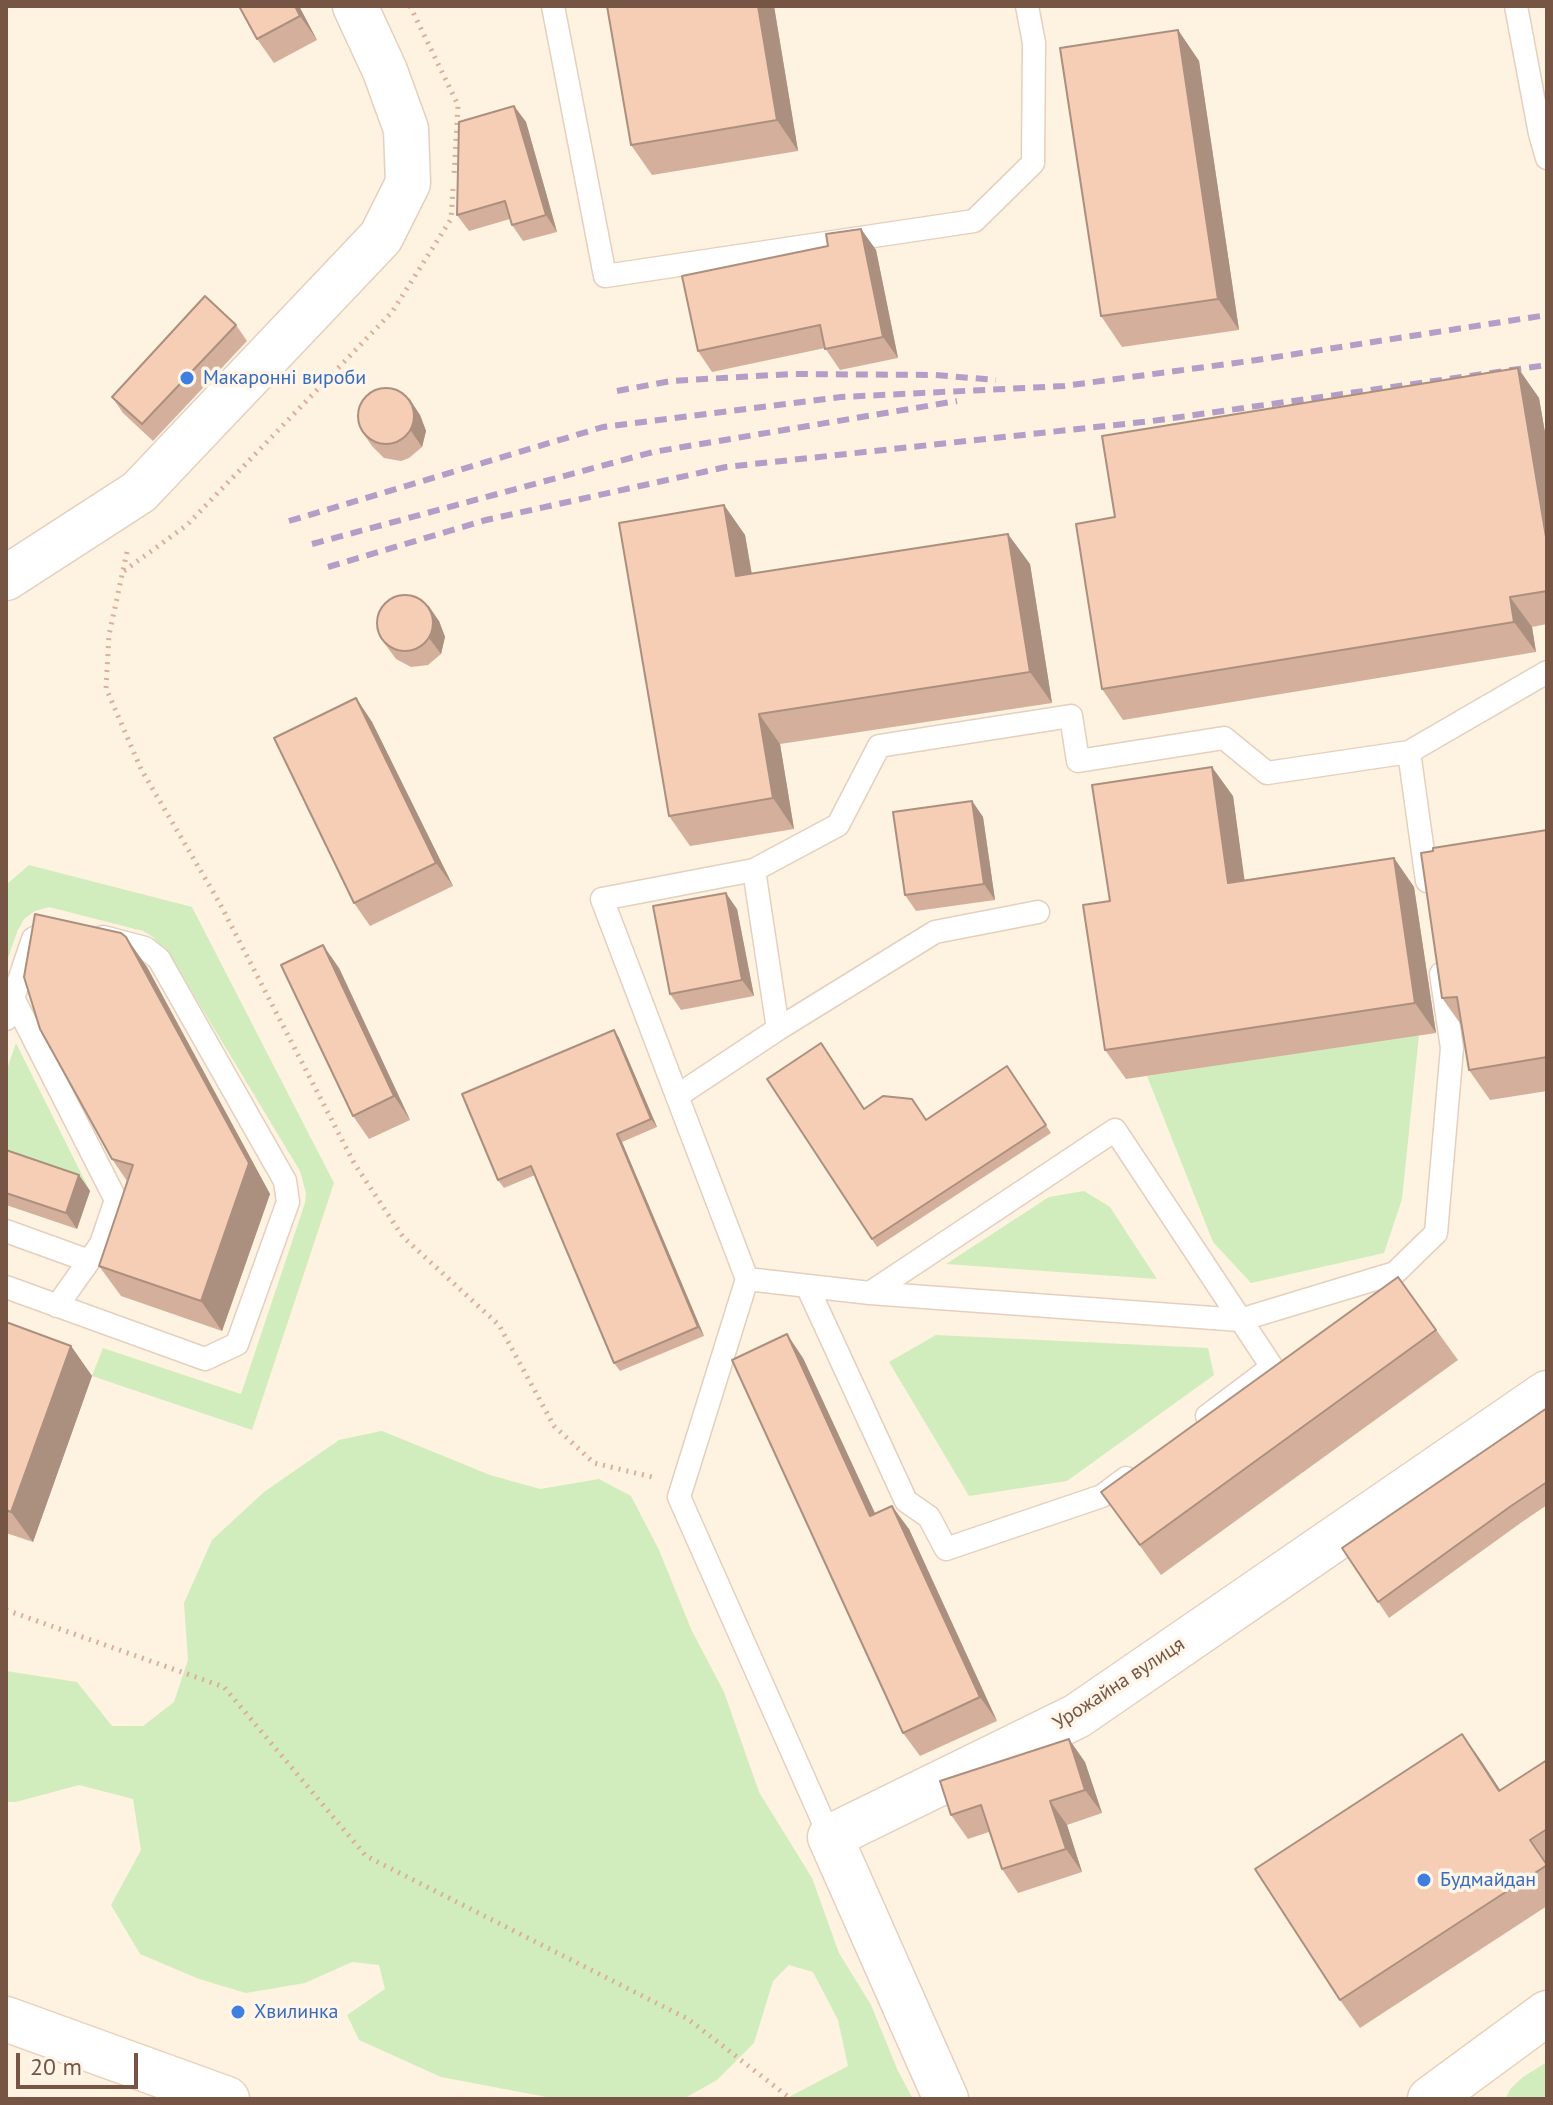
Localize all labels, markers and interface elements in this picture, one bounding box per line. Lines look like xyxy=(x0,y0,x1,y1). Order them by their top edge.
place label: Макаронні вироби xyxy=(203,366,366,390)
marker: Макаронні вироби xyxy=(178,369,196,387)
street label: Урожайна вулиця xyxy=(1049,1633,1189,1735)
place label: Будмайдан xyxy=(1440,1868,1536,1892)
marker: Будмайдан xyxy=(1415,1871,1433,1889)
place label: Хвилинка xyxy=(254,2000,339,2024)
marker: Хвилинка xyxy=(229,2003,247,2021)
scale bar xyxy=(20,2037,142,2087)
text: 20 m xyxy=(30,2051,82,2082)

